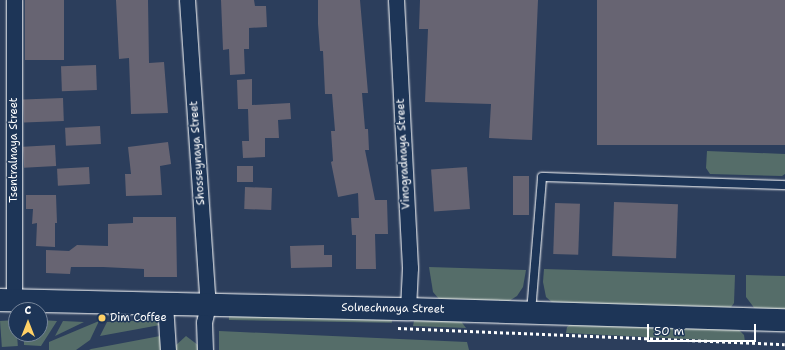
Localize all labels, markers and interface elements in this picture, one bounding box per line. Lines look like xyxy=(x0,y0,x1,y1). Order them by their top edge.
street label: Tsentralnaya Street xyxy=(7,97,21,203)
street label: Vinogradnaya Street xyxy=(395,98,413,210)
street label: Shosseynaya Street xyxy=(188,100,208,206)
street label: Solnechnaya Street xyxy=(341,301,445,317)
north arrow xyxy=(8,302,48,342)
text: С xyxy=(25,303,31,318)
place label: Dim Coffee xyxy=(110,311,167,325)
marker: Dim Coffee xyxy=(97,313,107,323)
scale bar xyxy=(649,316,758,342)
text: 50 m xyxy=(654,323,684,339)

